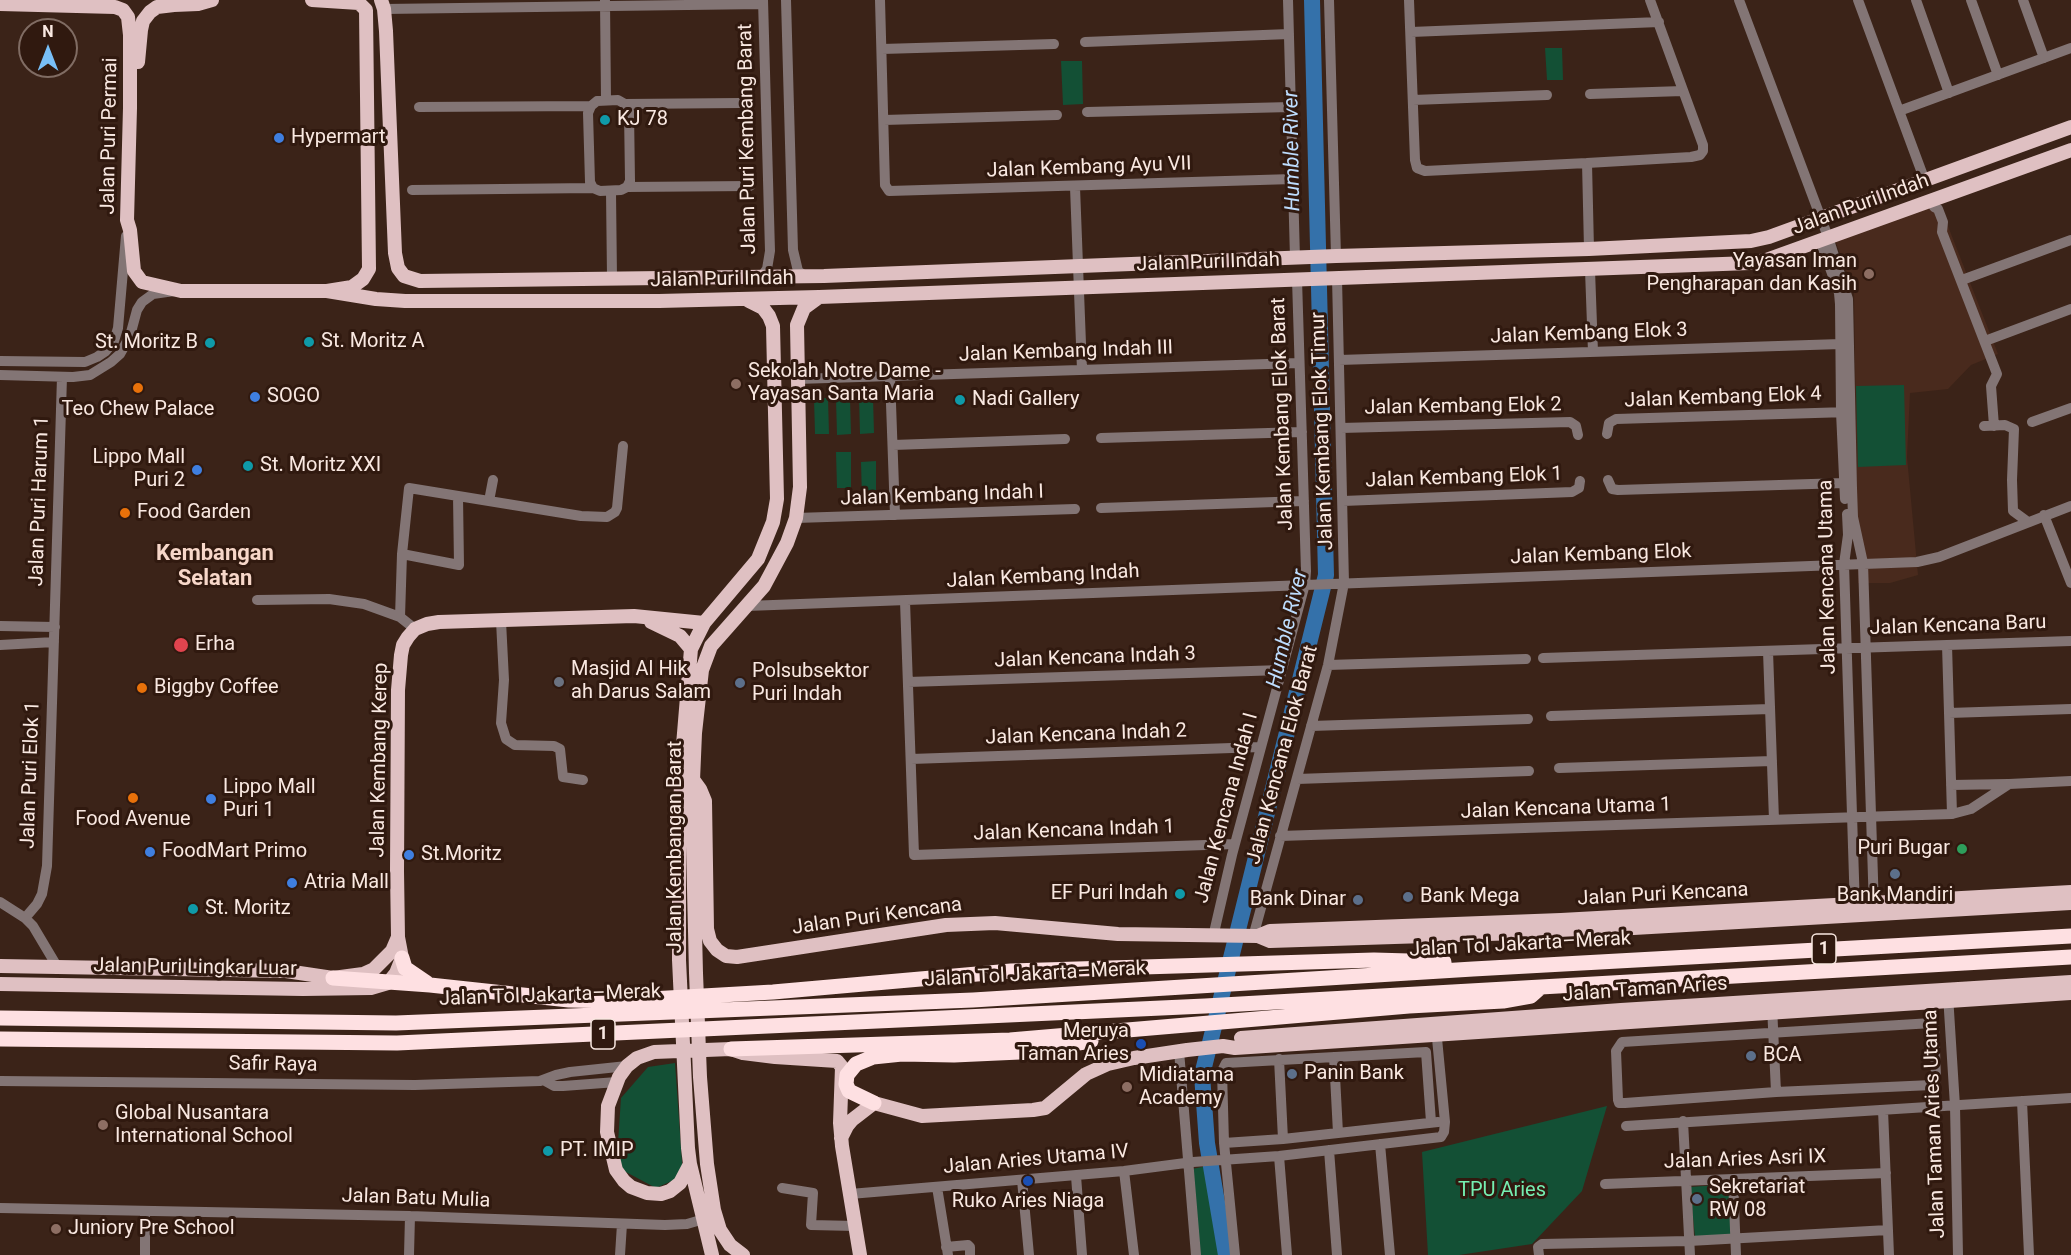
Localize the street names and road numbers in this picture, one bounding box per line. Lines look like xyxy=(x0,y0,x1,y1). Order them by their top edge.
street label: Jalan Puri Kembang Barat xyxy=(734,23,762,255)
street label: Jalan Puri Permai xyxy=(97,57,123,215)
street label: Jalan Kembang Ayu VII xyxy=(986,152,1192,184)
street label: Jalan Puri Indah xyxy=(1789,169,1933,241)
street label: Jalan Puri Indah xyxy=(1136,249,1280,277)
street label: Jalan Puri Indah xyxy=(650,267,794,293)
street label: Jalan Kembang Elok Barat xyxy=(1267,297,1299,531)
street label: Jalan Kembang Elok Timur xyxy=(1307,311,1339,551)
street label: Jalan Kembang Elok 3 xyxy=(1490,319,1688,349)
street label: Jalan Kembang Indah III xyxy=(958,336,1174,368)
street label: Jalan Kembang Elok 4 xyxy=(1624,383,1822,413)
street label: Jalan Kembang Elok 2 xyxy=(1364,393,1562,421)
street label: Jalan Puri Harum 1 xyxy=(25,415,55,587)
street label: Jalan Kembang Elok 1 xyxy=(1365,463,1563,493)
street label: Jalan Kencana Utama xyxy=(1814,479,1842,675)
street label: Jalan Kembang Indah I xyxy=(840,480,1044,512)
street label: Jalan Kembang Elok xyxy=(1510,540,1692,570)
street label: Jalan Kembang Indah xyxy=(946,560,1140,594)
street label: Jalan Kencana Baru xyxy=(1869,611,2047,641)
street label: Jalan Kencana Indah 3 xyxy=(994,642,1196,674)
street label: Jalan Kencana Elok Barat xyxy=(1242,643,1324,867)
street label: Jalan Kembang Kerep xyxy=(366,662,394,858)
street label: Jalan Puri Elok 1 xyxy=(16,701,46,849)
street label: Jalan Kencana Indah I xyxy=(1190,710,1264,906)
street label: Jalan Kencana Indah 2 xyxy=(985,719,1187,751)
street label: Jalan Kembangan Barat xyxy=(664,741,688,953)
street label: Jalan Kencana Utama 1 xyxy=(1460,793,1672,825)
street label: Jalan Kencana Indah 1 xyxy=(973,815,1175,847)
street label: Jalan Puri Kencana xyxy=(1577,879,1749,911)
street label: Jalan Puri Kencana xyxy=(791,893,963,941)
street label: Jalan Tol Jakarta–Merak xyxy=(1408,927,1632,963)
road number: 1 xyxy=(1812,934,1836,964)
street label: Jalan Puri Lingkar Luar xyxy=(93,954,297,982)
street label: Jalan Tol Jakarta–Merak xyxy=(923,957,1147,993)
street label: Jalan Taman Aries xyxy=(1562,972,1728,1008)
street label: Jalan Tol Jakarta–Merak xyxy=(439,980,661,1012)
street label: Jalan Taman Aries Utama xyxy=(1919,1009,1951,1239)
road number: 1 xyxy=(591,1019,615,1049)
street label: Safir Raya xyxy=(228,1052,318,1078)
street label: Jalan Aries Utama IV xyxy=(942,1140,1130,1180)
street label: Jalan Aries Asri IX xyxy=(1663,1145,1827,1175)
street label: Jalan Batu Mulia xyxy=(341,1184,491,1214)

